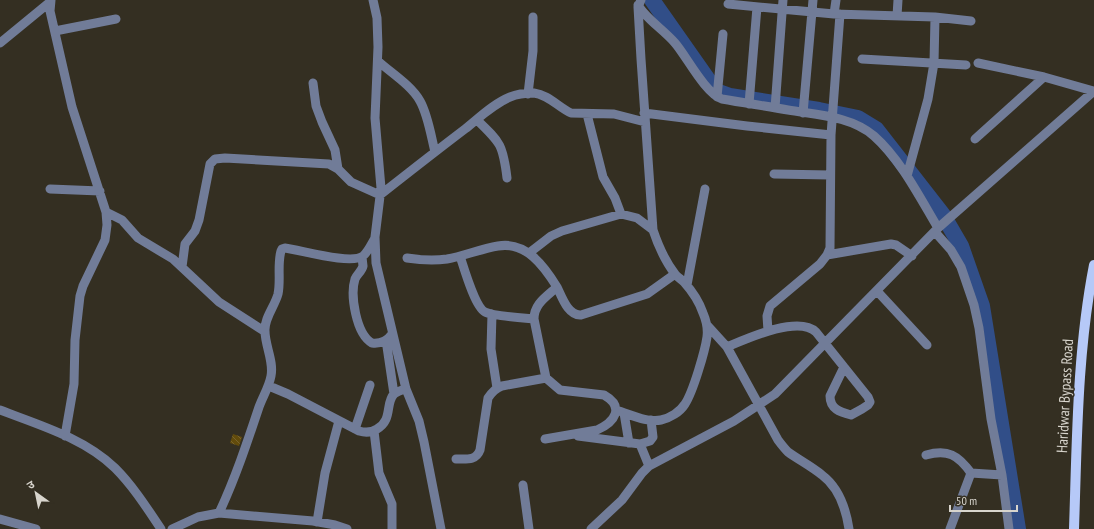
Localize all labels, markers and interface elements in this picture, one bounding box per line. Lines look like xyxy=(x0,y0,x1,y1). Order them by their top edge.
street label: Haridwar Bypass Road xyxy=(1052,338,1077,453)
north arrow xyxy=(16,473,56,513)
text: उ xyxy=(24,477,38,492)
scale bar xyxy=(950,487,1017,513)
text: 50 m xyxy=(956,493,977,508)

